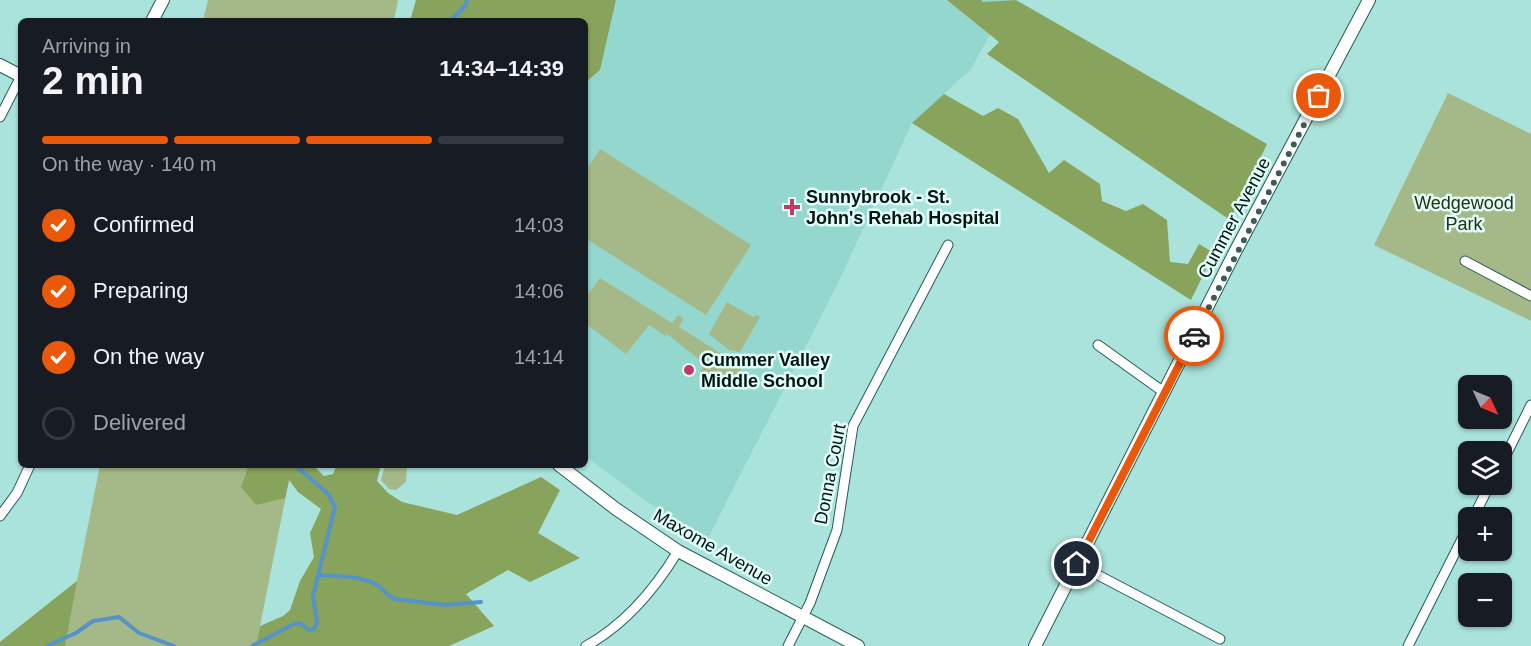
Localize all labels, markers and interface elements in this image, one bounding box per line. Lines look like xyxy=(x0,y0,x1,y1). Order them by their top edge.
text: Arriving in xyxy=(42,35,131,57)
text: 14:34–14:39 xyxy=(439,56,564,81)
text: 2 min xyxy=(42,59,144,102)
pin xyxy=(1293,70,1344,121)
icon: bag xyxy=(1302,79,1335,112)
text: On the way · 140 m xyxy=(42,153,217,175)
street label: Cummer Avenue xyxy=(1194,154,1274,282)
place label: Sunnybrook - St. John's Rehab Hospital xyxy=(806,187,999,228)
park label: Wedgewood Park xyxy=(1414,193,1514,234)
marker: Sunnybrook - St. John's Rehab Hospital xyxy=(783,198,801,216)
icon: check xyxy=(42,209,75,242)
text: Confirmed xyxy=(93,212,194,237)
text: 14:03 xyxy=(514,214,564,236)
icon: check xyxy=(42,275,75,308)
text: Preparing xyxy=(93,278,188,303)
text: 14:06 xyxy=(514,280,564,302)
courier xyxy=(1164,306,1224,366)
icon: car xyxy=(1178,320,1211,353)
icon: check xyxy=(42,341,75,374)
text: On the way xyxy=(93,344,204,369)
text: 14:14 xyxy=(514,346,564,368)
place label: Cummer Valley Middle School xyxy=(701,350,830,391)
marker: Cummer Valley Middle School xyxy=(682,363,696,377)
north arrow xyxy=(1458,375,1512,429)
map controls xyxy=(1458,375,1512,627)
text: Delivered xyxy=(93,410,186,435)
street label: Donna Court xyxy=(810,422,850,526)
button: layers xyxy=(1458,441,1512,495)
street label: Maxome Avenue xyxy=(650,505,776,589)
button: + xyxy=(1458,507,1512,561)
pin xyxy=(1051,538,1102,589)
icon: home xyxy=(1060,547,1093,580)
button: − xyxy=(1458,573,1512,627)

